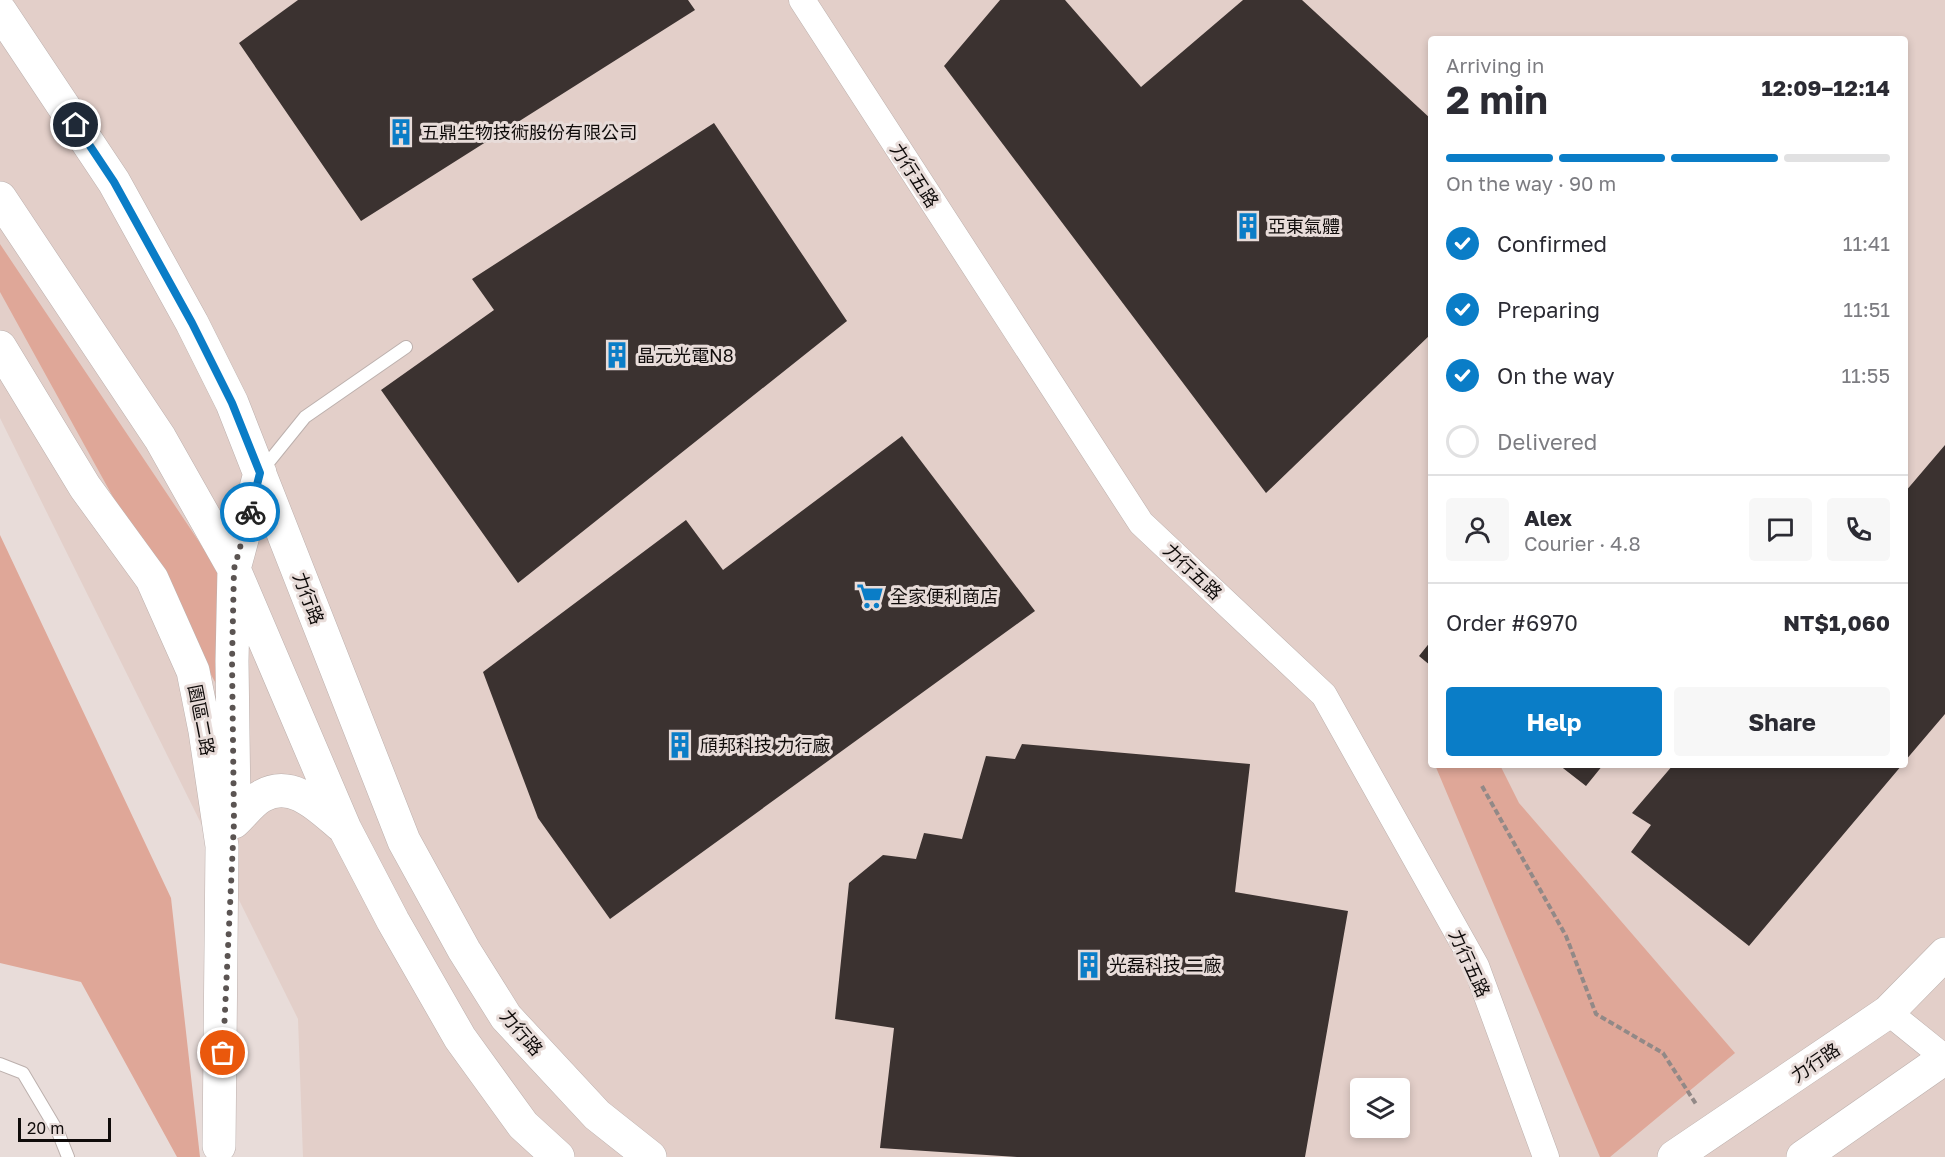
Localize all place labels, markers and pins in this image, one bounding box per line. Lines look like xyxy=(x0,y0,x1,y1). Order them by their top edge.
pin xyxy=(50,99,101,150)
building icon: 五鼎生物技術股份有限公司 xyxy=(386,117,416,147)
place label: 五鼎生物技術股份有限公司 xyxy=(421,121,637,143)
building icon: 亞東氣體 xyxy=(1233,211,1263,241)
place label: 亞東氣體 xyxy=(1268,215,1340,237)
building icon: 晶元光電N8 xyxy=(602,340,632,370)
place label: 晶元光電N8 xyxy=(637,344,734,366)
supermarket icon: 全家便利商店 xyxy=(855,581,885,611)
place label: 全家便利商店 xyxy=(890,585,998,607)
building icon: 頎邦科技 力行廠 xyxy=(665,730,695,760)
place label: 頎邦科技 力行廠 xyxy=(700,734,831,756)
building icon: 光磊科技 二廠 xyxy=(1074,950,1104,980)
place label: 光磊科技 二廠 xyxy=(1109,954,1222,976)
pin xyxy=(197,1027,248,1078)

